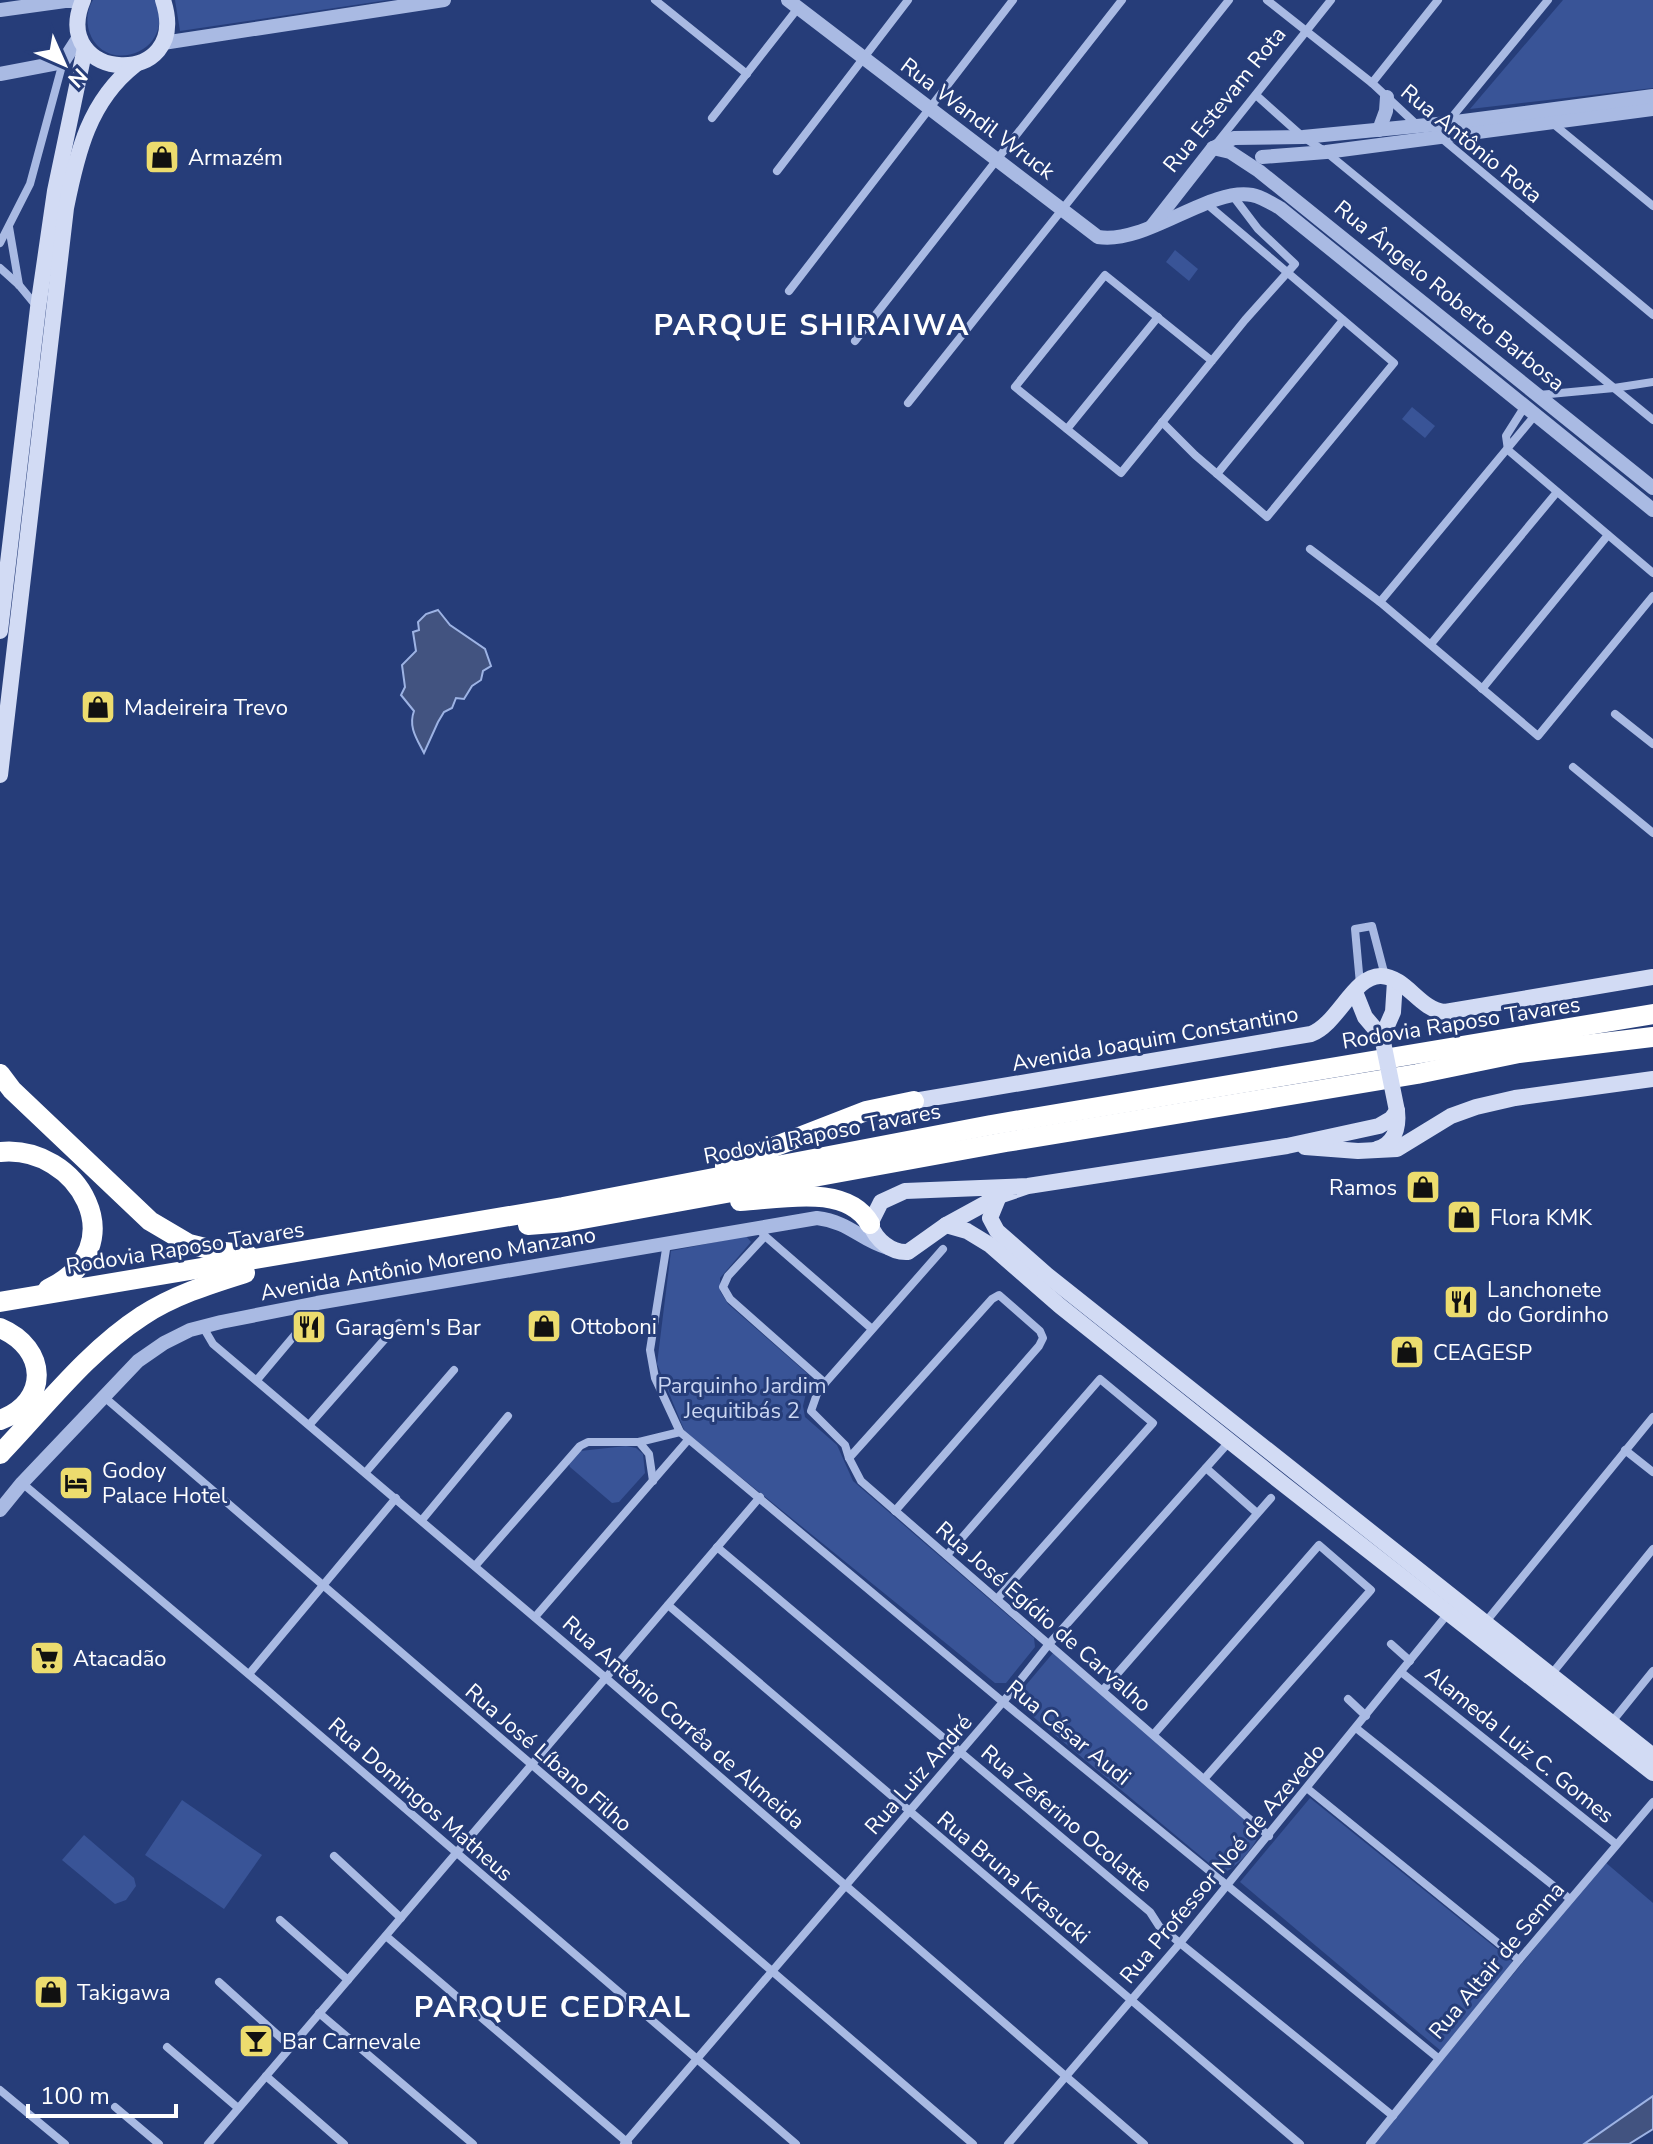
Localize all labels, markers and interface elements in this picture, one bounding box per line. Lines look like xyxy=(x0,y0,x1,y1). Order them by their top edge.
street label: Rua Estevam Rota xyxy=(1157,20,1293,179)
north arrow xyxy=(24,24,104,104)
street label: Rua Wandil Wruck xyxy=(894,51,1061,187)
text: N xyxy=(61,61,94,94)
street label: Rua Antônio Rota xyxy=(1394,77,1548,210)
shop icon: Armazém xyxy=(143,138,181,176)
place label: Armazém xyxy=(188,143,283,173)
street label: Rua Ângelo Roberto Barbosa xyxy=(1328,193,1571,398)
district label: PARQUE SHIRAIWA xyxy=(653,305,971,346)
shop icon: Madeireira Trevo xyxy=(79,688,117,726)
place label: Madeireira Trevo xyxy=(124,693,288,723)
street label: Rodovia Raposo Tavares xyxy=(1340,989,1583,1057)
street label: Avenida Joaquim Constantino xyxy=(1010,999,1301,1079)
street label: Rodovia Raposo Tavares xyxy=(701,1096,943,1172)
shop icon: Ramos xyxy=(1404,1168,1442,1206)
place label: Ramos xyxy=(1329,1173,1397,1203)
shop icon: Flora KMK xyxy=(1445,1198,1483,1236)
place label: Flora KMK xyxy=(1490,1203,1593,1233)
street label: Rodovia Raposo Tavares xyxy=(64,1214,307,1282)
street label: Avenida Antônio Moreno Manzano xyxy=(258,1220,598,1308)
place label: Lanchonete do Gordinho xyxy=(1487,1275,1609,1330)
restaurant icon: Lanchonete do Gordinho xyxy=(1442,1283,1480,1321)
shop icon: Ottoboni xyxy=(525,1307,563,1345)
restaurant icon: Garagem's Bar xyxy=(290,1308,328,1346)
place label: Ottoboni xyxy=(570,1312,657,1342)
place label: Garagem's Bar xyxy=(335,1313,481,1343)
shop icon: CEAGESP xyxy=(1388,1333,1426,1371)
place label: CEAGESP xyxy=(1433,1338,1532,1368)
park label: Parquinho Jardim Jequitibás 2 xyxy=(657,1371,827,1426)
place label: Godoy Palace Hotel xyxy=(102,1456,228,1511)
hotel icon: Godoy Palace Hotel xyxy=(57,1464,95,1502)
street label: Rua José Egídio de Carvalho xyxy=(929,1515,1158,1719)
street label: Rua Antônio Corrêa de Almeida xyxy=(556,1609,811,1836)
supermarket icon: Atacadão xyxy=(28,1639,66,1677)
place label: Atacadão xyxy=(73,1644,167,1674)
street label: Alameda Luiz C. Gomes xyxy=(1419,1659,1620,1830)
street label: Rua César Audi xyxy=(1000,1673,1137,1792)
street label: Rua José Líbano Filho xyxy=(458,1677,638,1839)
street label: Rua Luiz André xyxy=(858,1708,979,1841)
street label: Rua Domingos Matheus xyxy=(321,1711,519,1889)
street label: Rua Professor Noé de Azevedo xyxy=(1113,1737,1332,1990)
street label: Rua Zeferino Ocolatte xyxy=(974,1738,1158,1899)
street label: Rua Bruna Krasucki xyxy=(930,1805,1096,1951)
street label: Rua Altair de Senna xyxy=(1422,1876,1572,2046)
shop icon: Takigawa xyxy=(32,1973,70,2011)
place label: Takigawa xyxy=(77,1978,171,2008)
district label: PARQUE CEDRAL xyxy=(414,1987,692,2028)
bar icon: Bar Carnevale xyxy=(237,2022,275,2060)
place label: Bar Carnevale xyxy=(282,2027,421,2057)
scale bar xyxy=(28,2068,176,2118)
text: 100 m xyxy=(40,2080,110,2112)

